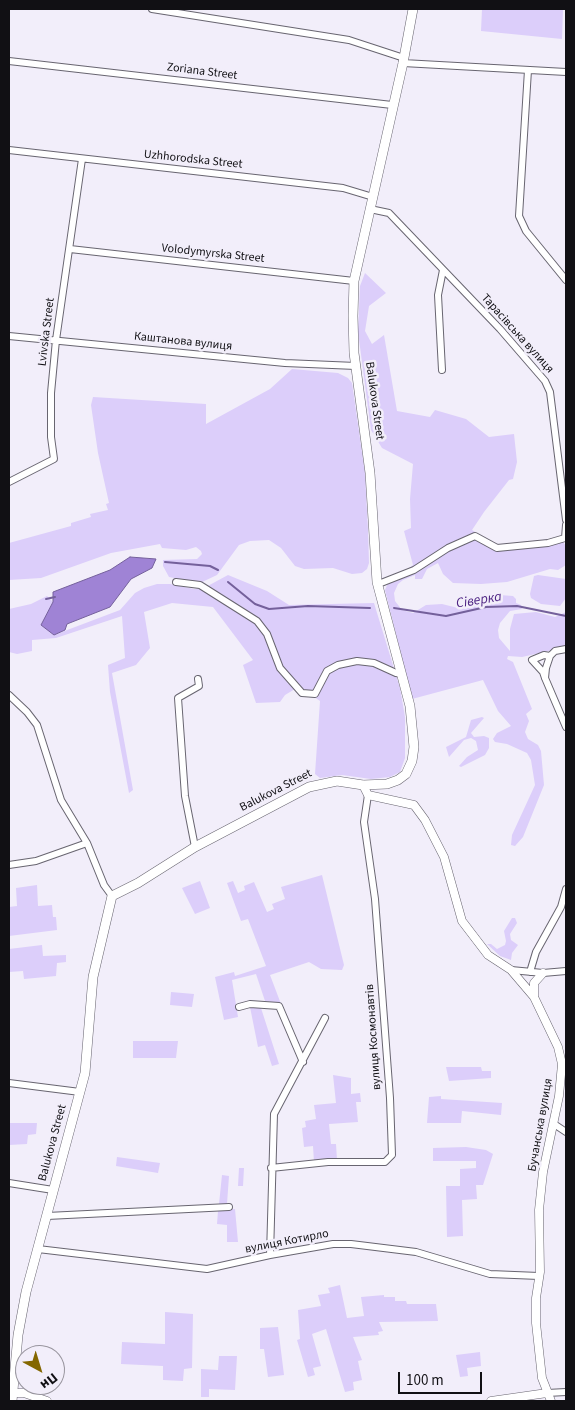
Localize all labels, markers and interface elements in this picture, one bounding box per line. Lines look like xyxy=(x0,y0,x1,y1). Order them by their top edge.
street label: Zoriana Street xyxy=(166,61,238,83)
street label: Uzhhorodska Street xyxy=(143,148,243,172)
street label: Volodymyrska Street xyxy=(161,241,265,267)
street label: Тарасівська вулиця xyxy=(478,291,556,377)
street label: Lvivska Street xyxy=(36,297,58,367)
street label: Каштанова вулиця xyxy=(133,330,233,354)
street label: Balukova Street xyxy=(361,361,387,441)
water label: Сіверка xyxy=(455,589,503,613)
street label: Balukova Street xyxy=(238,767,314,815)
street label: вулиця Космонавтів xyxy=(363,984,385,1090)
street label: Бучанська вулиця xyxy=(526,1077,556,1173)
street label: Balukova Street xyxy=(36,1103,70,1183)
street label: вулиця Котирло xyxy=(244,1227,330,1257)
north arrow xyxy=(15,1345,65,1395)
scale bar xyxy=(400,1362,484,1394)
text: Пн xyxy=(36,1368,62,1394)
text: 100 m xyxy=(406,1370,444,1391)

